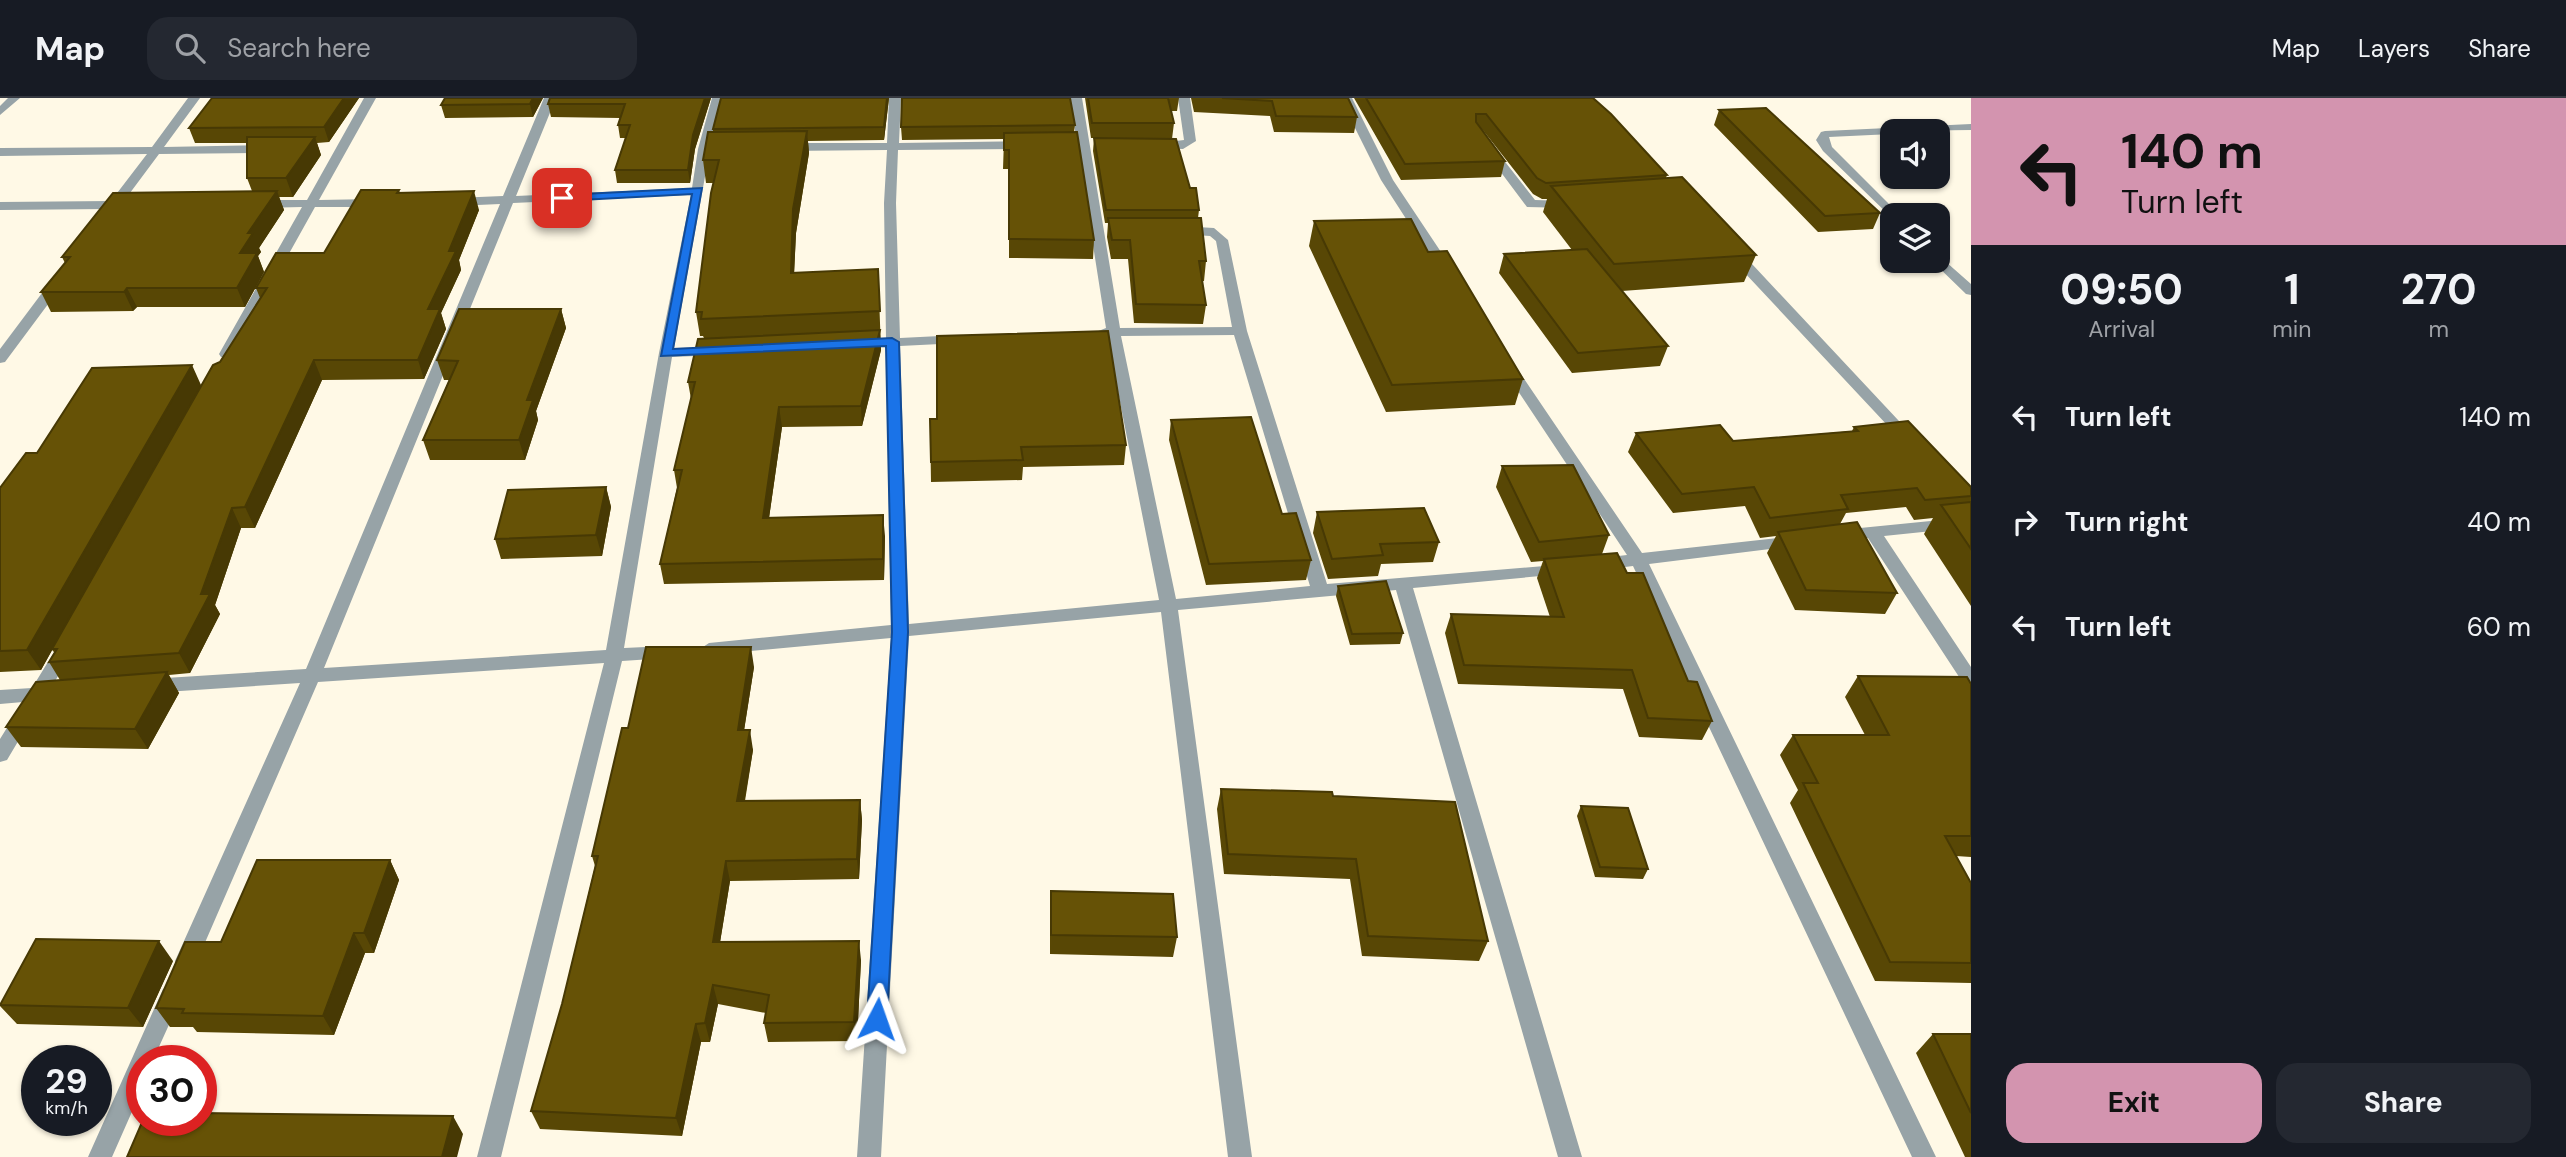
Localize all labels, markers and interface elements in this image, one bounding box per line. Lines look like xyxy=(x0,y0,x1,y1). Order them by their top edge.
search box xyxy=(147,17,637,80)
text: Map xyxy=(35,27,105,70)
icon: search xyxy=(171,29,209,67)
text: Search here xyxy=(227,31,371,65)
text: Map xyxy=(2272,33,2320,64)
text: Layers xyxy=(2358,33,2430,64)
text: Share xyxy=(2468,33,2531,64)
map controls xyxy=(1880,119,1950,273)
button: sound xyxy=(1880,119,1950,189)
text: 140 m xyxy=(2121,119,2263,183)
icon: left xyxy=(2006,126,2097,217)
pin xyxy=(532,168,592,228)
icon: arrive xyxy=(543,179,581,217)
text: Turn left xyxy=(2121,181,2243,223)
button: layers xyxy=(1880,203,1950,273)
text: 09:50 xyxy=(2060,262,2183,317)
text: 1 xyxy=(2284,262,2300,317)
text: 270 xyxy=(2401,262,2477,317)
text: Arrival xyxy=(2088,314,2155,344)
text: min xyxy=(2272,314,2311,344)
text: m xyxy=(2428,314,2449,344)
icon: left xyxy=(2006,398,2044,436)
text: Turn left xyxy=(2065,400,2172,434)
text: 140 m xyxy=(2459,400,2531,434)
icon: right xyxy=(2006,503,2044,541)
text: Turn right xyxy=(2065,505,2189,539)
text: 40 m xyxy=(2467,505,2531,539)
icon: left xyxy=(2006,608,2044,646)
text: Turn left xyxy=(2065,610,2172,644)
text: 60 m xyxy=(2467,610,2531,644)
position arrow xyxy=(840,982,914,1056)
speed limit sign: 30 xyxy=(126,1045,217,1136)
text: 29 xyxy=(45,1058,88,1104)
button: Exit xyxy=(2006,1063,2262,1143)
button: Share xyxy=(2276,1063,2531,1143)
text: km/h xyxy=(45,1096,88,1120)

